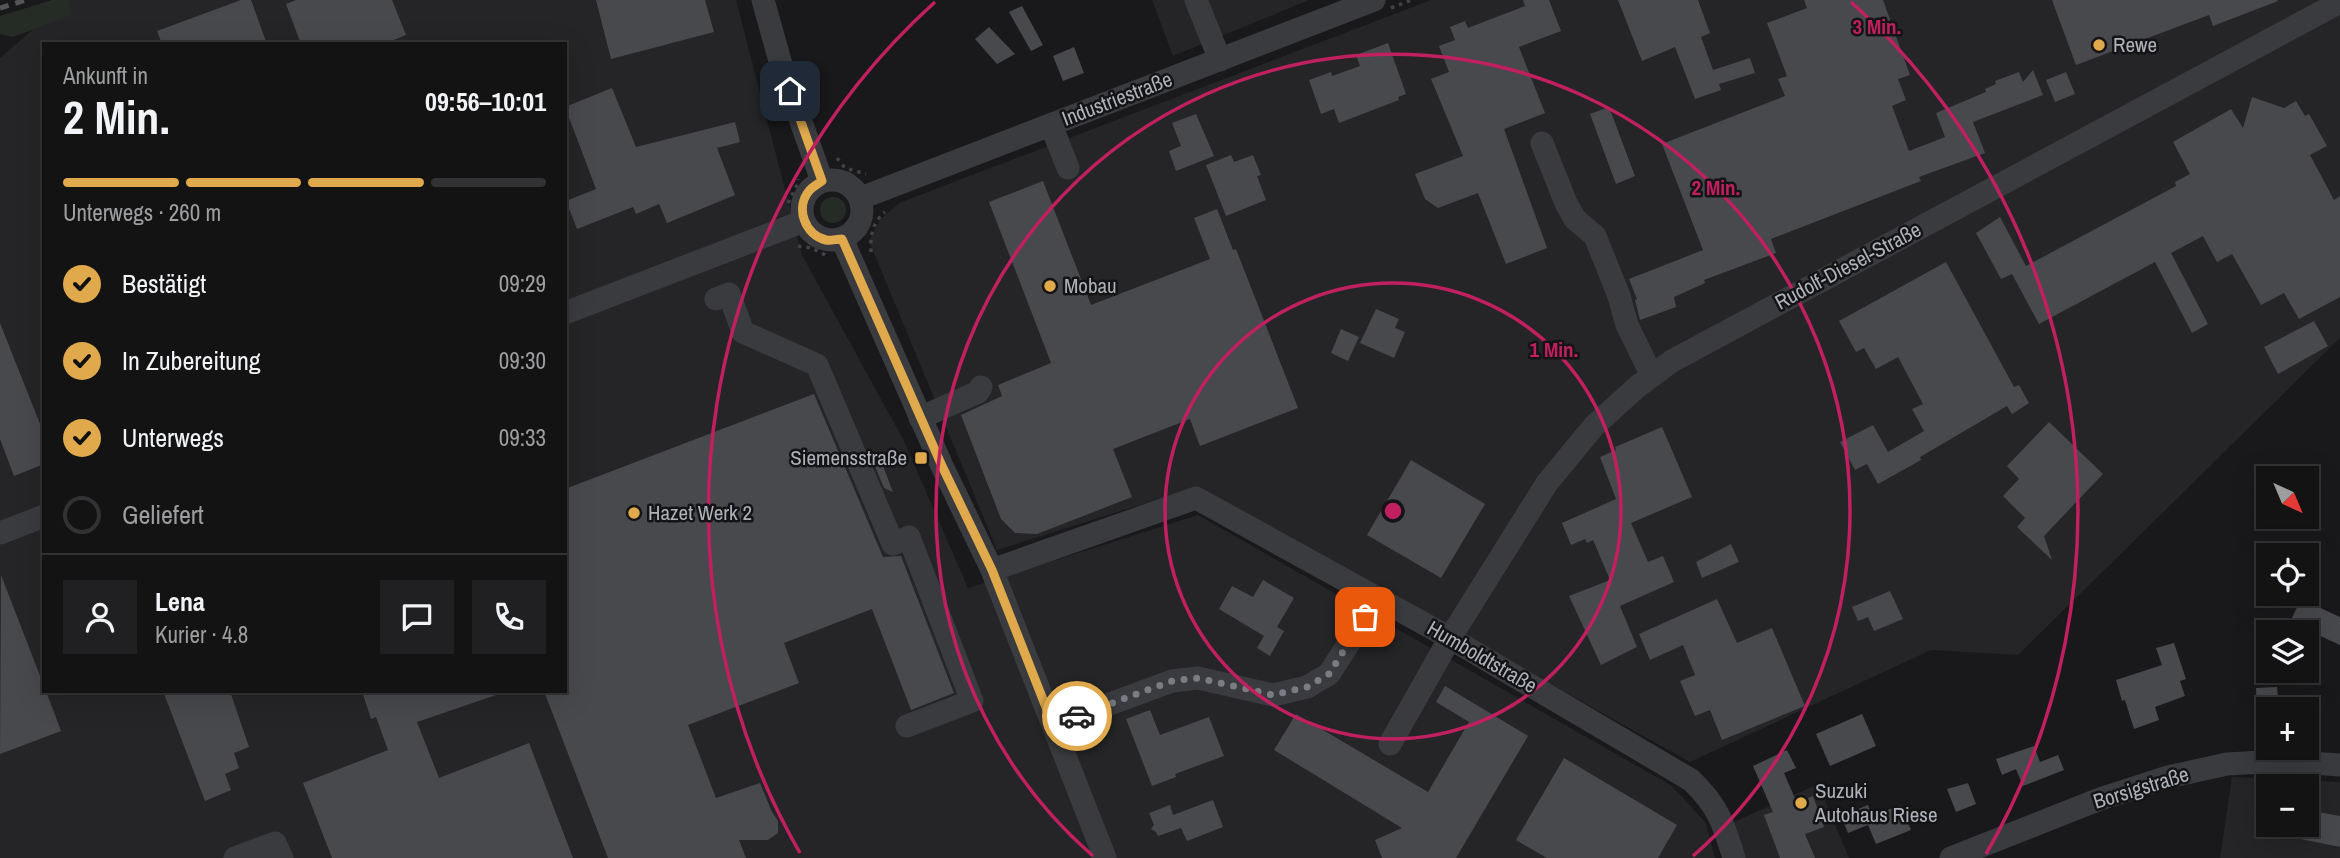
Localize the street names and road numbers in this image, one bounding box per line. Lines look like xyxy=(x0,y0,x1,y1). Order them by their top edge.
street label: Industriestraße xyxy=(1058,64,1176,133)
street label: Rudolf-Diesel-Straße xyxy=(1770,215,1926,316)
street label: Humboldtstraße xyxy=(1422,613,1543,700)
street label: Borsigstraße xyxy=(2089,759,2192,816)

